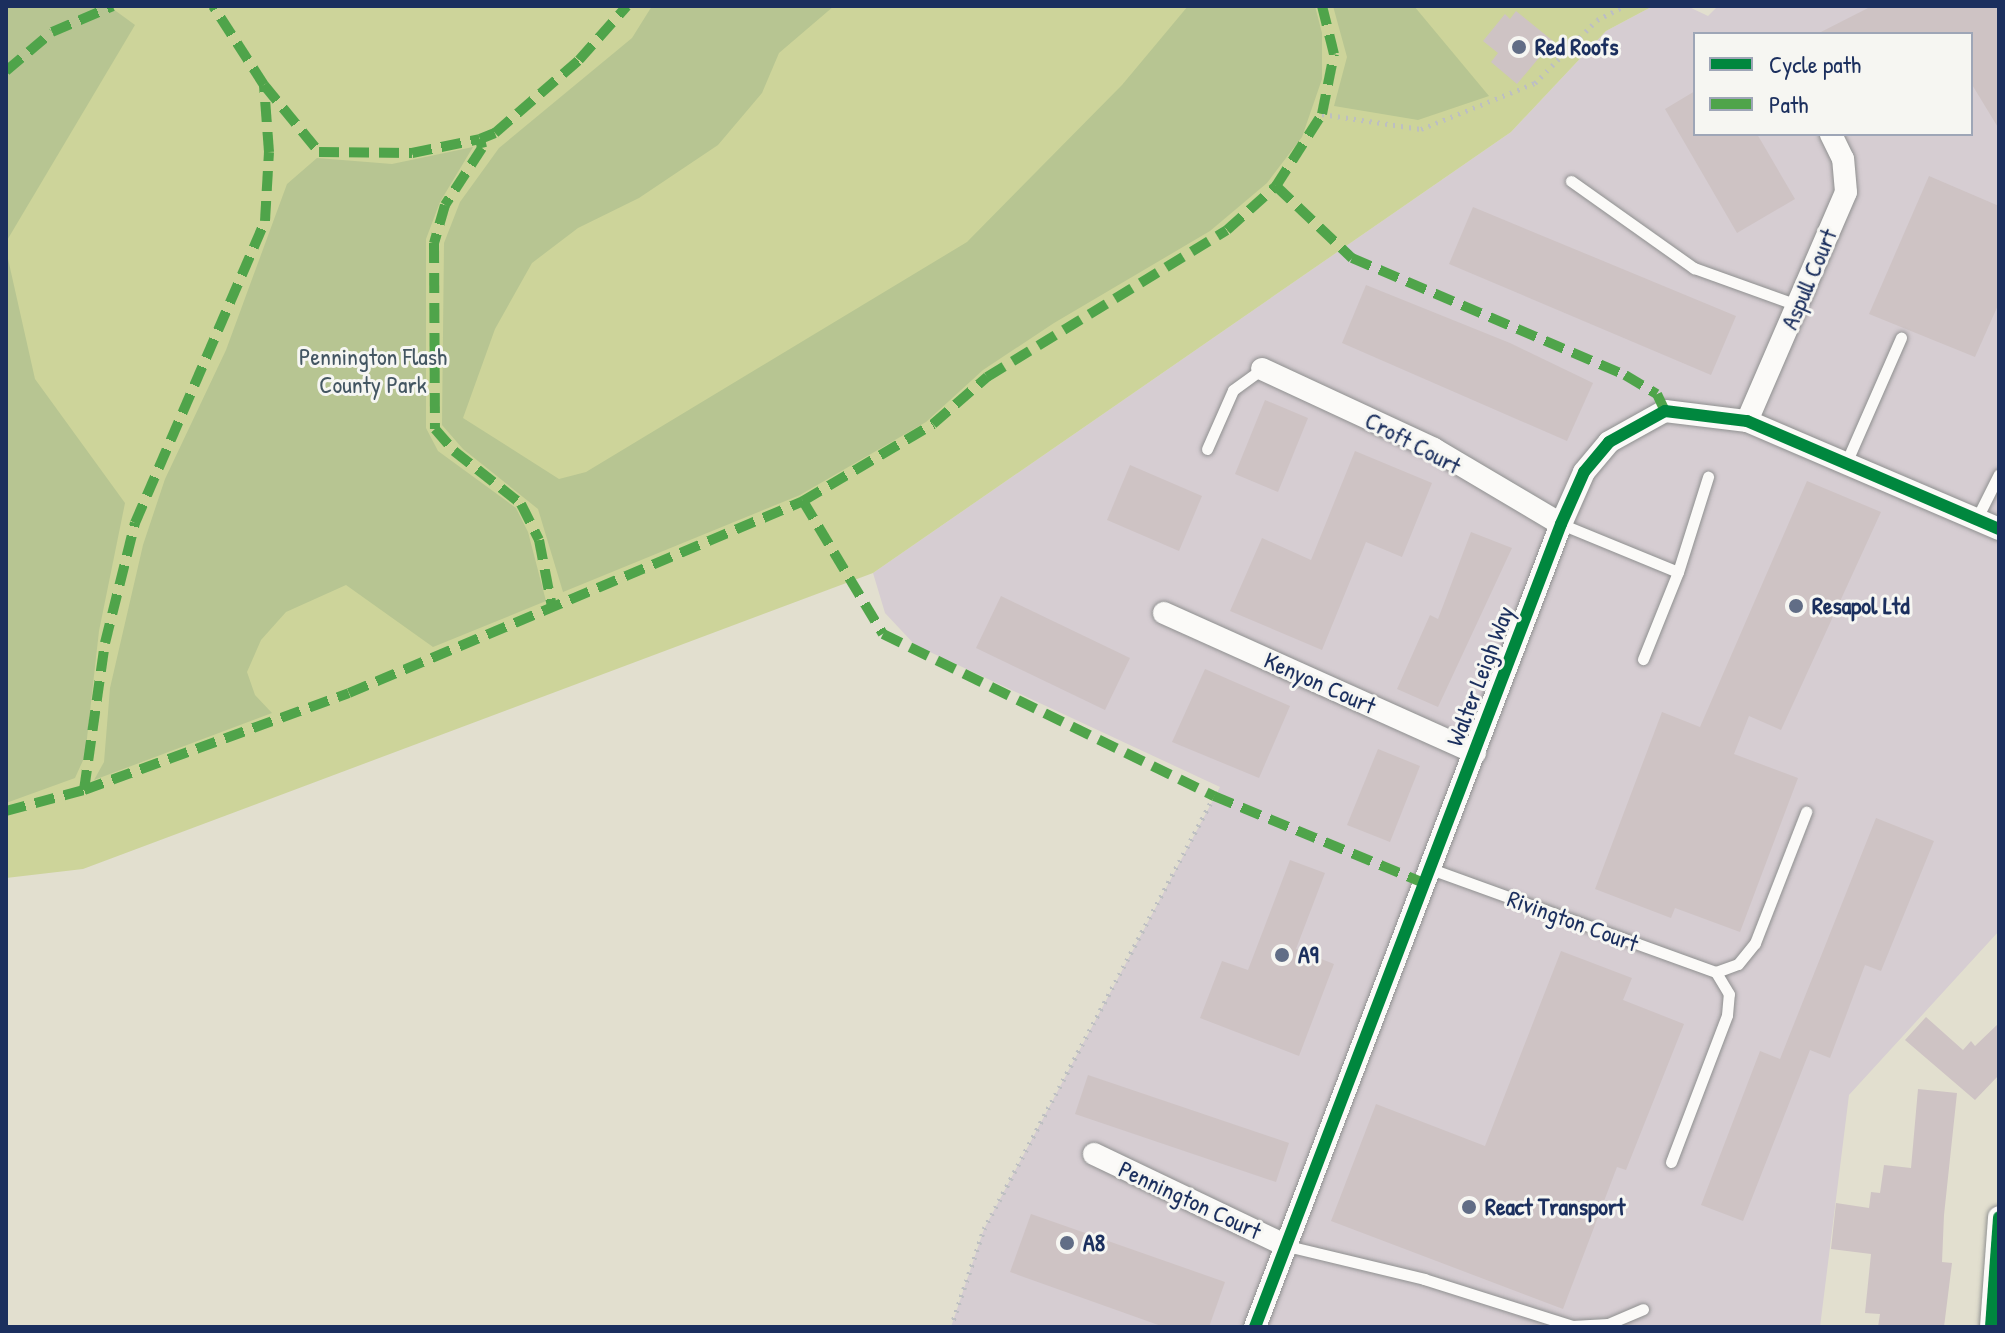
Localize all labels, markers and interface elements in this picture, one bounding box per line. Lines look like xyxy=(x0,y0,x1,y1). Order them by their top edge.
legend xyxy=(1693,32,1973,136)
place label: Red Roofs xyxy=(1535,33,1618,61)
marker: Red Roofs xyxy=(1510,38,1528,56)
text: Cycle path xyxy=(1769,48,1861,80)
text: Path xyxy=(1769,88,1808,120)
street label: Aspull Court xyxy=(1775,224,1843,334)
park label: Pennington Flash County Park xyxy=(299,343,447,399)
street label: Croft Court xyxy=(1360,406,1466,480)
place label: Resapol Ltd xyxy=(1812,592,1909,620)
marker: Resapol Ltd xyxy=(1787,597,1805,615)
street label: Walter Leigh Way xyxy=(1440,602,1520,750)
street label: Kenyon Court xyxy=(1260,646,1380,720)
street label: Rivington Court xyxy=(1504,884,1642,958)
place label: A9 xyxy=(1298,941,1319,969)
marker: A9 xyxy=(1273,946,1291,964)
street label: Pennington Court xyxy=(1114,1154,1266,1246)
place label: React Transport xyxy=(1485,1193,1625,1221)
marker: React Transport xyxy=(1460,1198,1478,1216)
place label: A8 xyxy=(1083,1229,1105,1257)
marker: A8 xyxy=(1058,1234,1076,1252)

